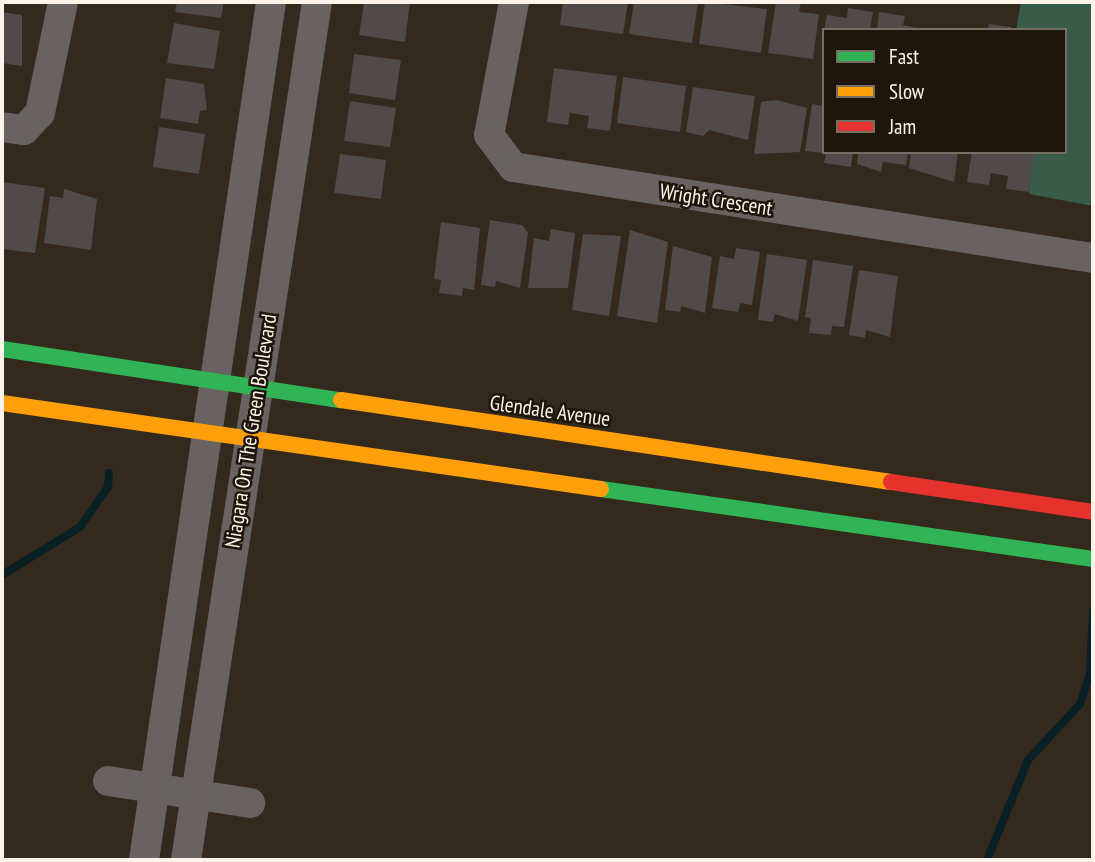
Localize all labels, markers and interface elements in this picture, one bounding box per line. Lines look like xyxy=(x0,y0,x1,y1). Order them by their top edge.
legend xyxy=(822,28,1067,154)
text: Fast xyxy=(889,43,919,70)
text: Slow xyxy=(889,78,924,105)
text: Jam xyxy=(889,113,916,140)
street label: Wright Crescent xyxy=(658,179,774,221)
street label: Niagara On The Green Boulevard xyxy=(220,312,282,550)
street label: Glendale Avenue xyxy=(488,390,612,432)

